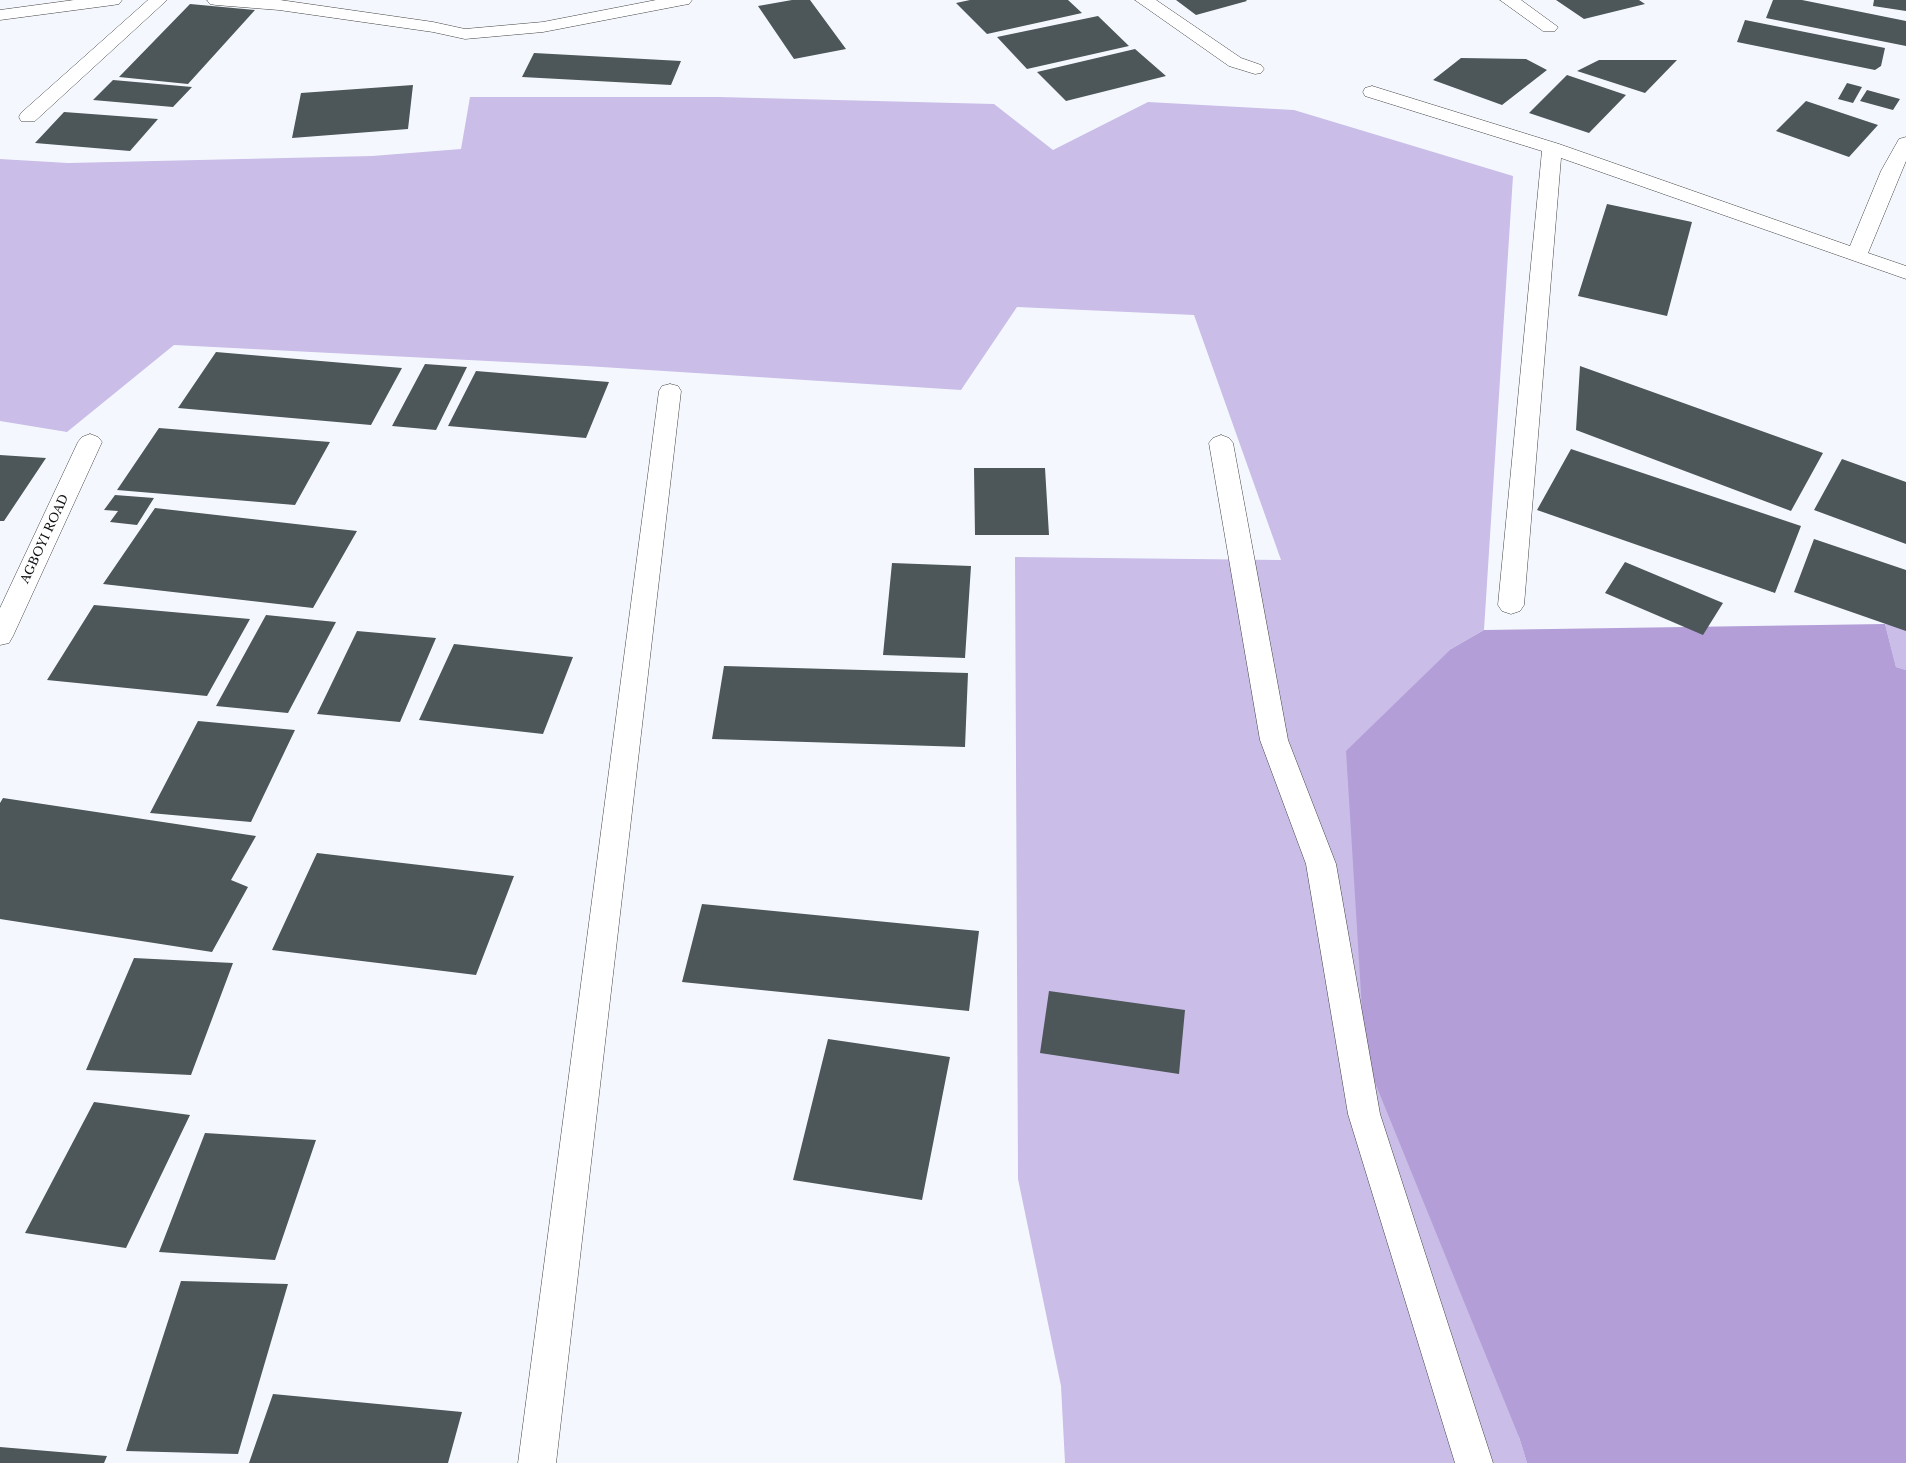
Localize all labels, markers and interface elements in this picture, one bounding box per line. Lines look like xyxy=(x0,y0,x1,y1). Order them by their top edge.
street label: AGBOYI ROAD xyxy=(18,492,72,586)

